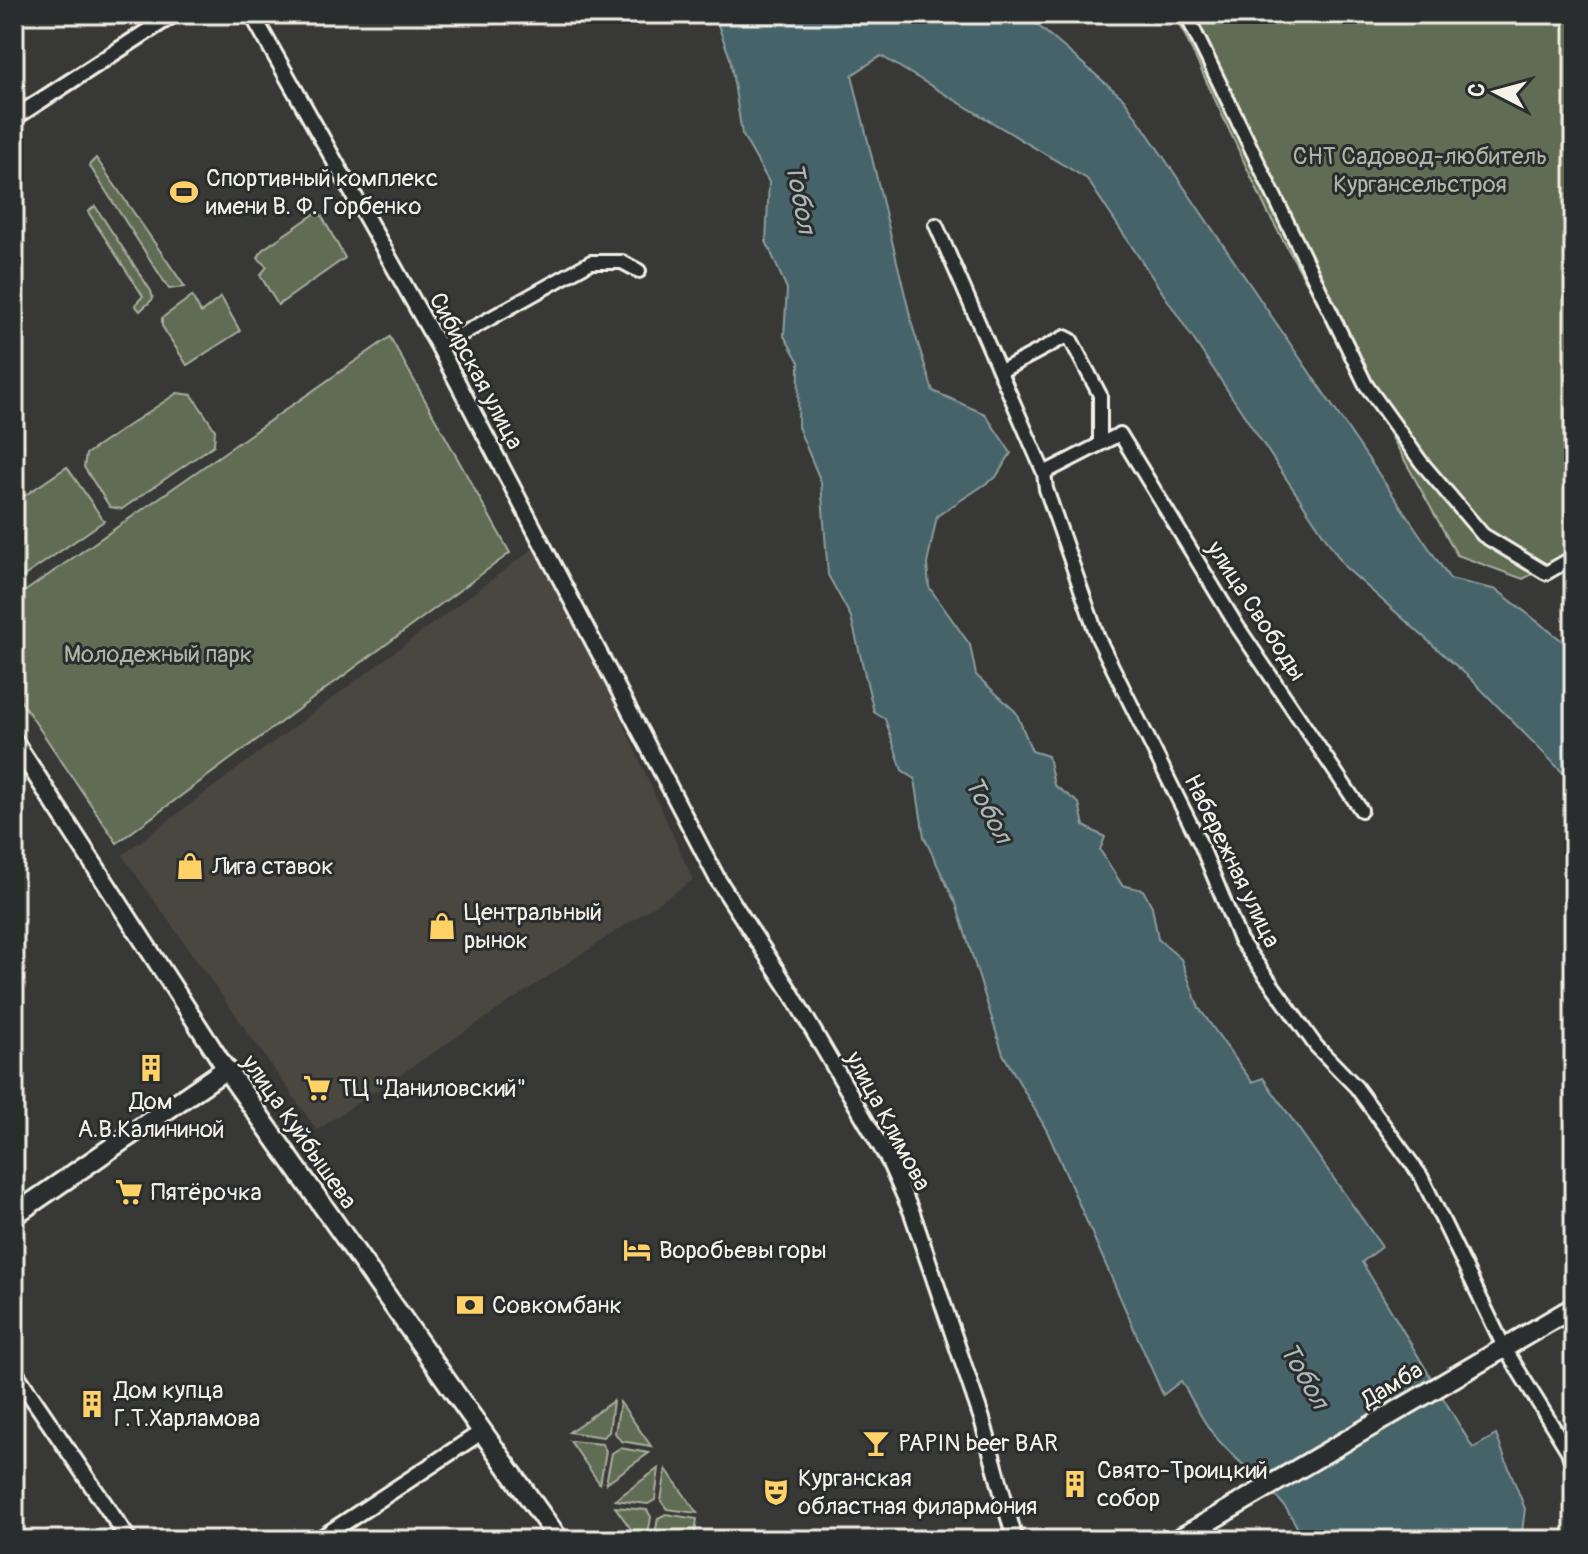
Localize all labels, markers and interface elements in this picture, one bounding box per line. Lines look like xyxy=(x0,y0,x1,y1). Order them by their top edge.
north arrow xyxy=(1456,52,1536,132)
text: С xyxy=(1462,81,1492,98)
park label: СНТ Садовод-любитель Кургансельстроя xyxy=(1293,142,1547,199)
water label: Тобол xyxy=(778,160,823,238)
place label: Спортивный комплекс имени В. Ф. Горбенко xyxy=(206,164,438,221)
sports icon: Спортивный комплекс имени В. Ф. Горбенко xyxy=(169,177,199,207)
street label: Сибирская улица xyxy=(423,288,529,454)
street label: улица Свободы xyxy=(1199,535,1312,686)
park label: Молодежный парк xyxy=(64,640,252,669)
street label: Набережная улица xyxy=(1178,770,1286,952)
water label: Тобол xyxy=(957,771,1020,851)
shop icon: Лига ставок xyxy=(175,851,205,881)
place label: Лига ставок xyxy=(211,852,334,881)
place label: Центральный рынок xyxy=(464,898,602,955)
shop icon: Центральный рынок xyxy=(427,911,457,941)
street label: улица Климова xyxy=(839,1045,937,1196)
street label: улица Куйбышева xyxy=(234,1049,363,1215)
building icon: Дом А.В.Калининой xyxy=(136,1053,166,1083)
supermarket icon: ТЦ "Даниловский" xyxy=(302,1073,332,1103)
place label: ТЦ "Даниловский" xyxy=(339,1074,526,1103)
place label: Дом А.В.Калининой xyxy=(78,1087,224,1144)
supermarket icon: Пятёрочка xyxy=(114,1177,144,1207)
place label: Пятёрочка xyxy=(151,1178,262,1207)
hotel icon: Воробьевы горы xyxy=(622,1235,652,1265)
place label: Воробьевы горы xyxy=(659,1236,827,1265)
bank icon: Совкомбанк xyxy=(455,1290,485,1320)
place label: Совкомбанк xyxy=(492,1291,622,1320)
water label: Тобол xyxy=(1272,1337,1337,1417)
street label: Дамба xyxy=(1355,1355,1428,1415)
place label: Дом купца Г.Т.Харламова xyxy=(113,1376,260,1433)
building icon: Дом купца Г.Т.Харламова xyxy=(77,1389,107,1419)
bar icon: PAPIN beer BAR xyxy=(861,1428,891,1458)
place label: PAPIN beer BAR xyxy=(898,1429,1058,1458)
place label: Свято-Троицкий собор xyxy=(1097,1456,1268,1513)
place label: Курганская областная филармония xyxy=(798,1464,1037,1521)
building icon: Свято-Троицкий собор xyxy=(1060,1469,1090,1499)
theatre icon: Курганская областная филармония xyxy=(761,1477,791,1507)

